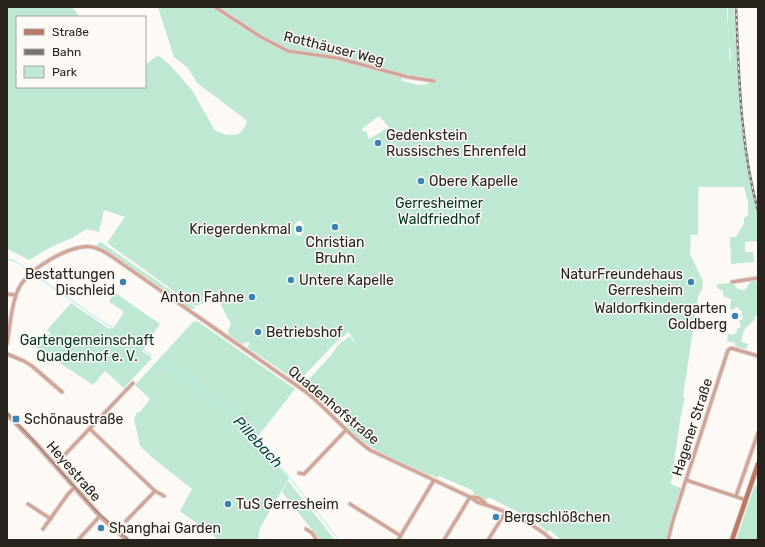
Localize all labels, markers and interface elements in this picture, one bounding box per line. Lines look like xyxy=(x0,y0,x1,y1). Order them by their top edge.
legend xyxy=(16,16,146,88)
text: Straße xyxy=(52,25,89,39)
street label: Rotthäuser Weg xyxy=(282,28,386,69)
text: Bahn xyxy=(52,45,81,59)
text: Park xyxy=(52,65,78,79)
place label: Gedenkstein Russisches Ehrenfeld xyxy=(386,127,526,160)
marker: Gedenkstein Russisches Ehrenfeld xyxy=(373,138,383,148)
place label: Obere Kapelle xyxy=(429,173,518,190)
marker: Obere Kapelle xyxy=(416,176,426,186)
park label: Gerresheimer Waldfriedhof xyxy=(395,195,484,228)
place label: Kriegerdenkmal xyxy=(189,221,291,238)
marker: Christian Bruhn xyxy=(330,222,340,232)
marker: Kriegerdenkmal xyxy=(294,224,304,234)
place label: Christian Bruhn xyxy=(306,234,364,267)
place label: Bestattungen Dischleid xyxy=(25,266,115,299)
place label: NaturFreundehaus Gerresheim xyxy=(560,266,683,299)
place label: Untere Kapelle xyxy=(299,272,394,289)
marker: Untere Kapelle xyxy=(286,275,296,285)
marker: Bestattungen Dischleid xyxy=(118,277,128,287)
marker: NaturFreundehaus Gerresheim xyxy=(686,277,696,287)
place label: Anton Fahne xyxy=(160,289,244,306)
marker: Anton Fahne xyxy=(247,292,257,302)
place label: Waldorfkindergarten Goldberg xyxy=(594,300,727,333)
marker: Waldorfkindergarten Goldberg xyxy=(730,311,740,321)
place label: Betriebshof xyxy=(266,324,343,341)
marker: Betriebshof xyxy=(253,327,263,337)
park label: Gartengemeinschaft Quadenhof e. V. xyxy=(20,332,155,365)
street label: Quadenhofstraße xyxy=(285,362,383,449)
street label: Hagener Straße xyxy=(669,376,716,478)
place label: Schönaustraße xyxy=(24,411,123,428)
water label: Pillebach xyxy=(230,412,286,472)
marker: Schönaustraße xyxy=(11,414,21,424)
street label: Heyestraße xyxy=(43,438,105,505)
place label: TuS Gerresheim xyxy=(236,496,339,513)
marker: TuS Gerresheim xyxy=(223,499,233,509)
place label: Bergschlößchen xyxy=(504,509,610,526)
marker: Bergschlößchen xyxy=(491,512,501,522)
place label: Shanghai Garden xyxy=(109,520,221,537)
marker: Shanghai Garden xyxy=(96,523,106,533)

